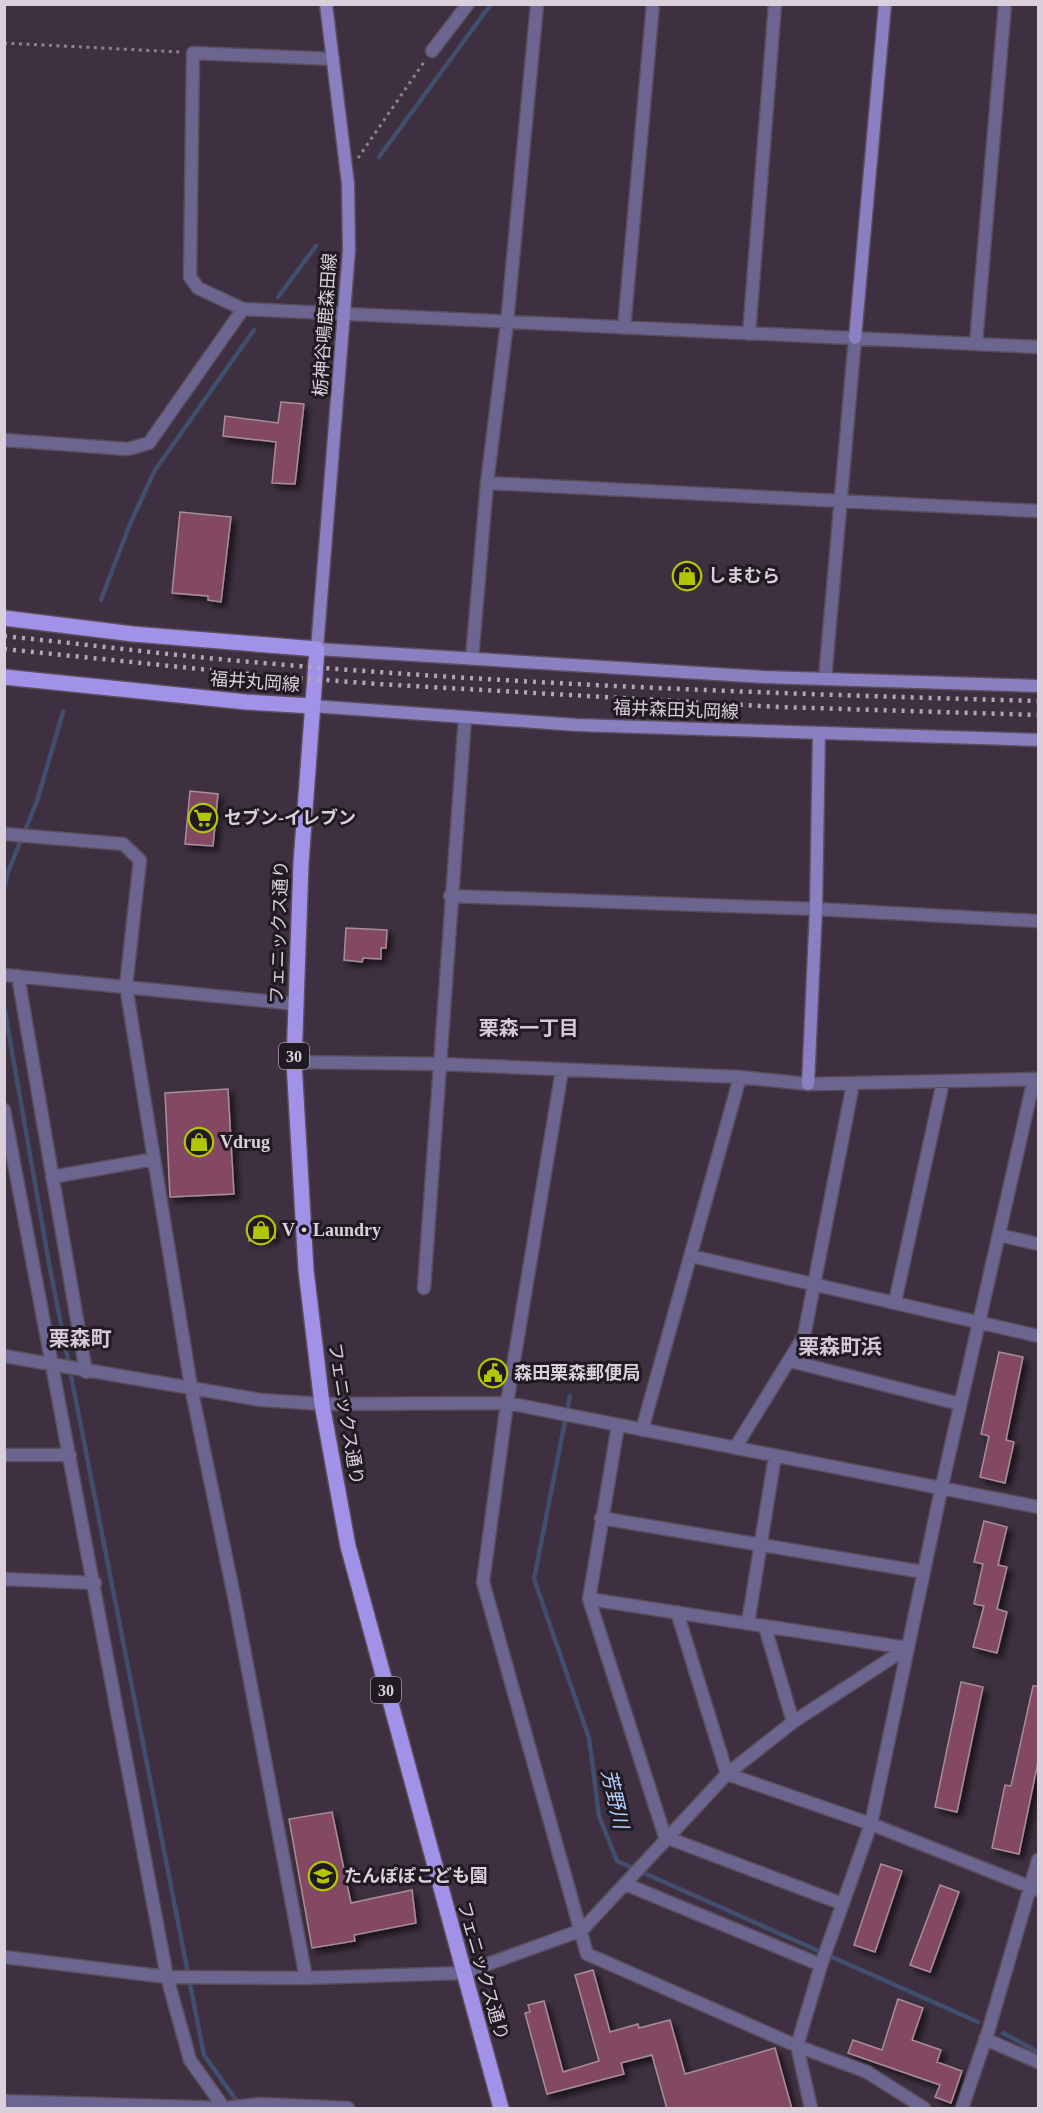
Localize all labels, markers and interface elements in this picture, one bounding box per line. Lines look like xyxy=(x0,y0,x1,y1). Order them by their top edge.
street label: 栃神谷鳴鹿森田線 xyxy=(310,252,340,398)
shop icon: しまむら xyxy=(671,560,703,592)
place label: しまむら xyxy=(708,566,780,586)
street label: 福井丸岡線 xyxy=(209,669,301,695)
street label: 福井森田丸岡線 xyxy=(613,698,739,722)
supermarket icon: セブン-イレブン xyxy=(187,802,219,834)
place label: セブン-イレブン xyxy=(224,808,356,828)
street label: フェニックス通り xyxy=(267,860,291,1004)
district label: 栗森一丁目 xyxy=(479,1017,579,1039)
road number: 30 xyxy=(279,1043,309,1069)
shop icon: Vdrug xyxy=(183,1126,215,1158)
place label: Vdrug xyxy=(220,1132,270,1152)
shop icon: V・Laundry xyxy=(245,1214,277,1246)
place label: V・Laundry xyxy=(282,1220,381,1240)
district label: 栗森町 xyxy=(49,1327,112,1351)
district label: 栗森町浜 xyxy=(798,1335,882,1359)
street label: フェニックス通り xyxy=(325,1342,367,1486)
public building icon: 森田栗森郵便局 xyxy=(477,1357,509,1389)
place label: 森田栗森郵便局 xyxy=(514,1363,640,1383)
road number: 30 xyxy=(371,1677,401,1703)
water label: 芳野川 xyxy=(598,1767,633,1833)
school or university icon: たんぽぽこども園 xyxy=(307,1860,339,1892)
place label: たんぽぽこども園 xyxy=(344,1866,488,1886)
street label: フェニックス通り xyxy=(454,1899,512,2043)

